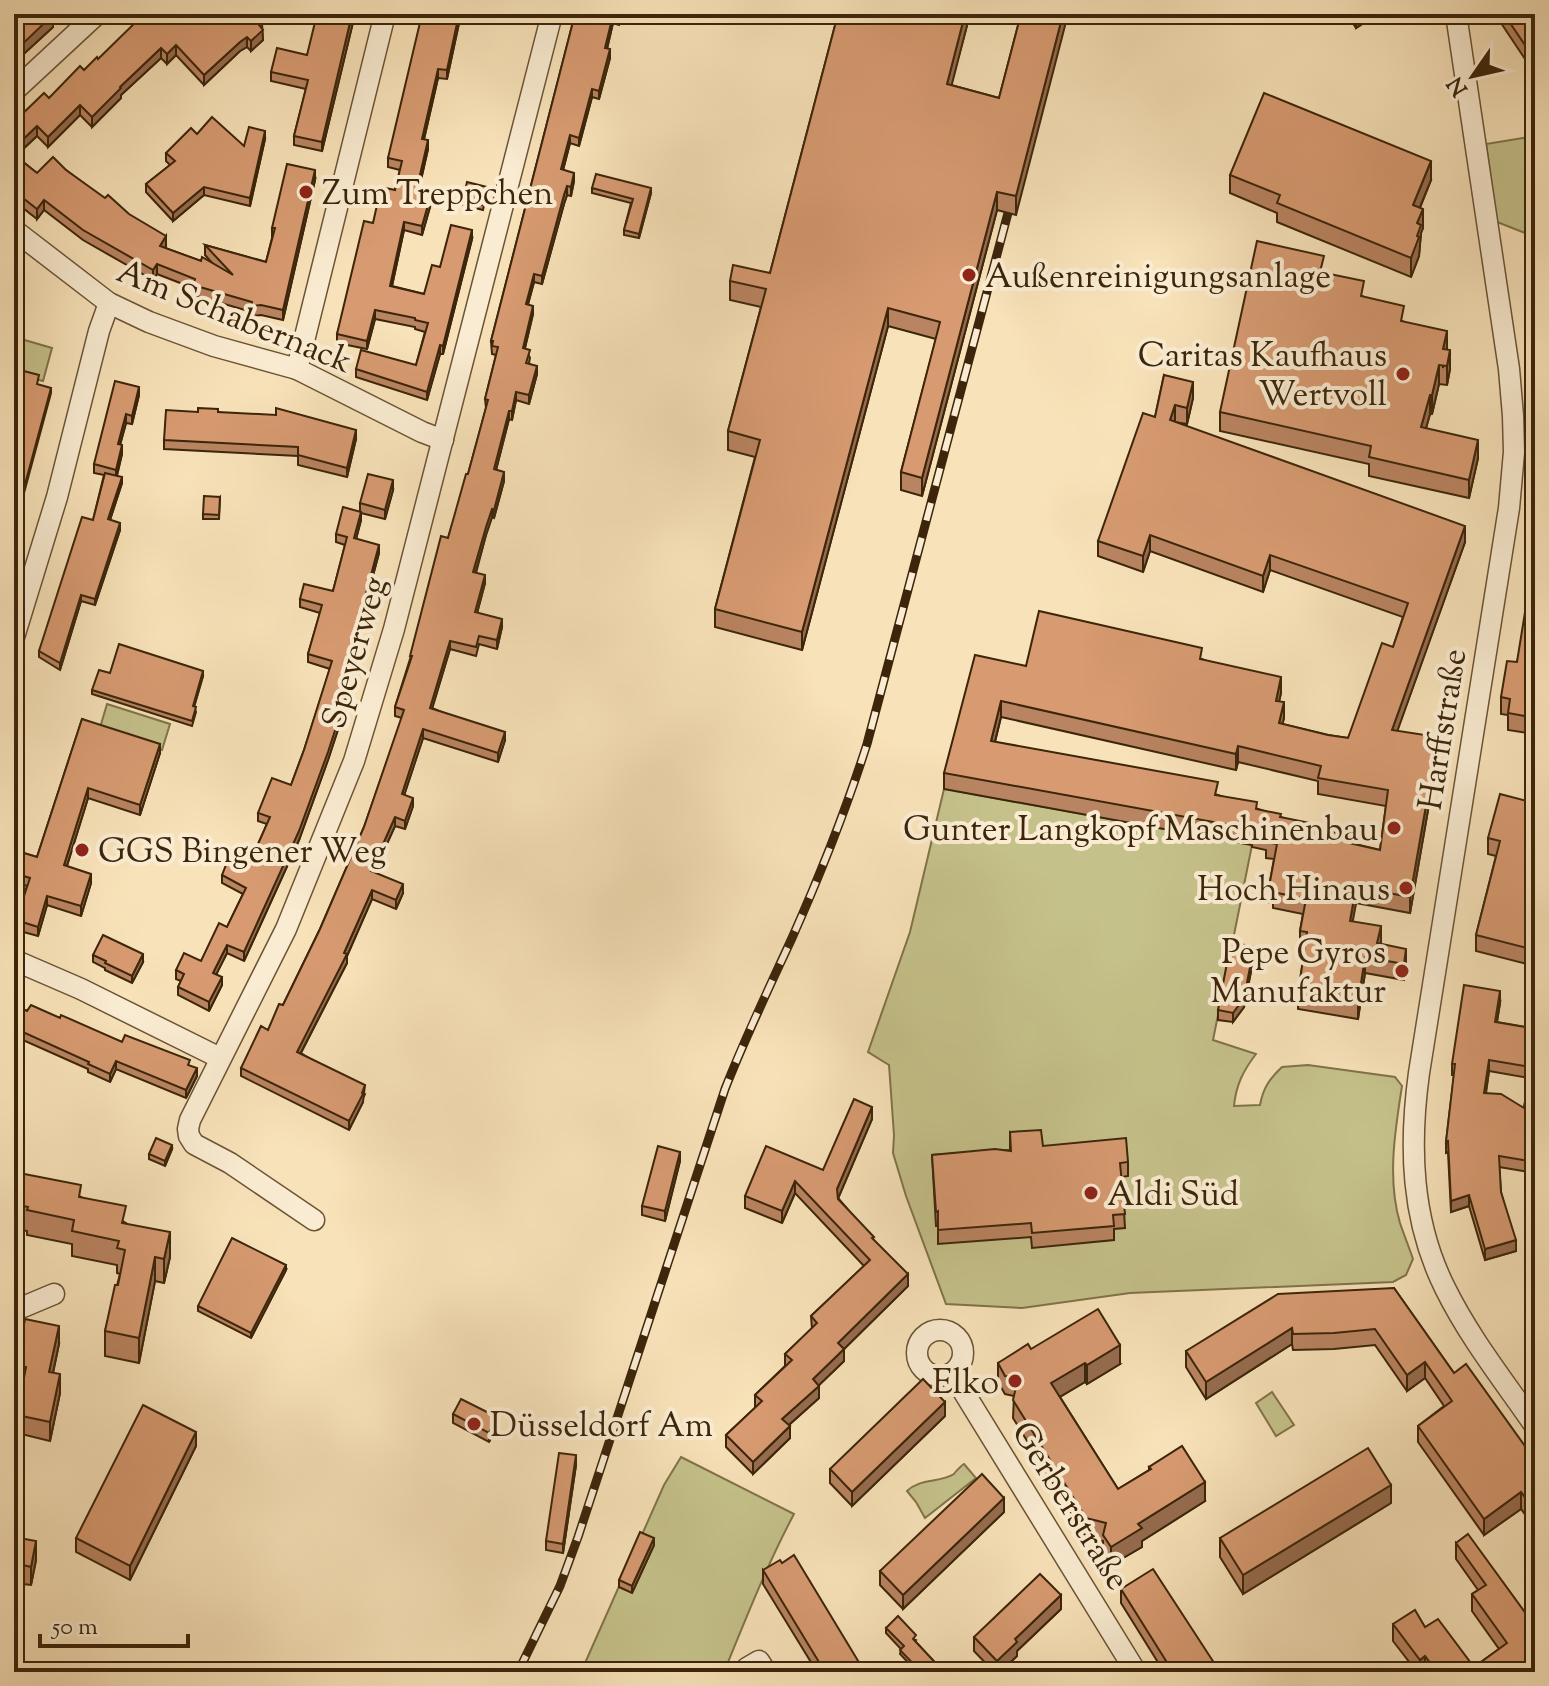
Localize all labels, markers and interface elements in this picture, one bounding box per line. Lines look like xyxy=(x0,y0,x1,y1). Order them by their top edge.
north arrow xyxy=(1433,36,1513,116)
text: N xyxy=(1440,69,1477,102)
place label: Zum Treppchen xyxy=(322,171,553,220)
marker: Zum Treppchen xyxy=(297,183,315,201)
street label: Am Schabernack xyxy=(109,249,359,388)
place label: Außenreinigungsanlage xyxy=(985,254,1331,303)
marker: Außenreinigungsanlage xyxy=(960,266,978,284)
place label: Caritas Kaufhaus Wertvoll xyxy=(1138,333,1387,421)
marker: Caritas Kaufhaus Wertvoll xyxy=(1394,365,1412,383)
street label: Speyerweg xyxy=(311,571,401,735)
street label: Harffstraße xyxy=(1408,645,1481,814)
place label: Gunter Langkopf Maschinenbau xyxy=(903,807,1378,856)
marker: Gunter Langkopf Maschinenbau xyxy=(1385,819,1403,837)
place label: GGS Bingener Weg xyxy=(98,829,387,878)
marker: GGS Bingener Weg xyxy=(73,841,91,859)
place label: Hoch Hinaus xyxy=(1197,867,1390,916)
marker: Hoch Hinaus xyxy=(1397,879,1415,897)
place label: Pepe Gyros Manufaktur xyxy=(1210,930,1386,1018)
marker: Pepe Gyros Manufaktur xyxy=(1393,962,1411,980)
place label: Aldi Süd xyxy=(1107,1172,1239,1221)
marker: Aldi Süd xyxy=(1082,1184,1100,1202)
place label: Elko xyxy=(932,1360,999,1409)
marker: Elko xyxy=(1006,1372,1024,1390)
place label: Düsseldorf Am xyxy=(490,1403,713,1452)
street label: Gerberstraße xyxy=(998,1413,1140,1601)
marker: Düsseldorf Am xyxy=(465,1415,483,1433)
scale bar xyxy=(40,1598,188,1648)
text: 50 m xyxy=(50,1611,98,1645)

